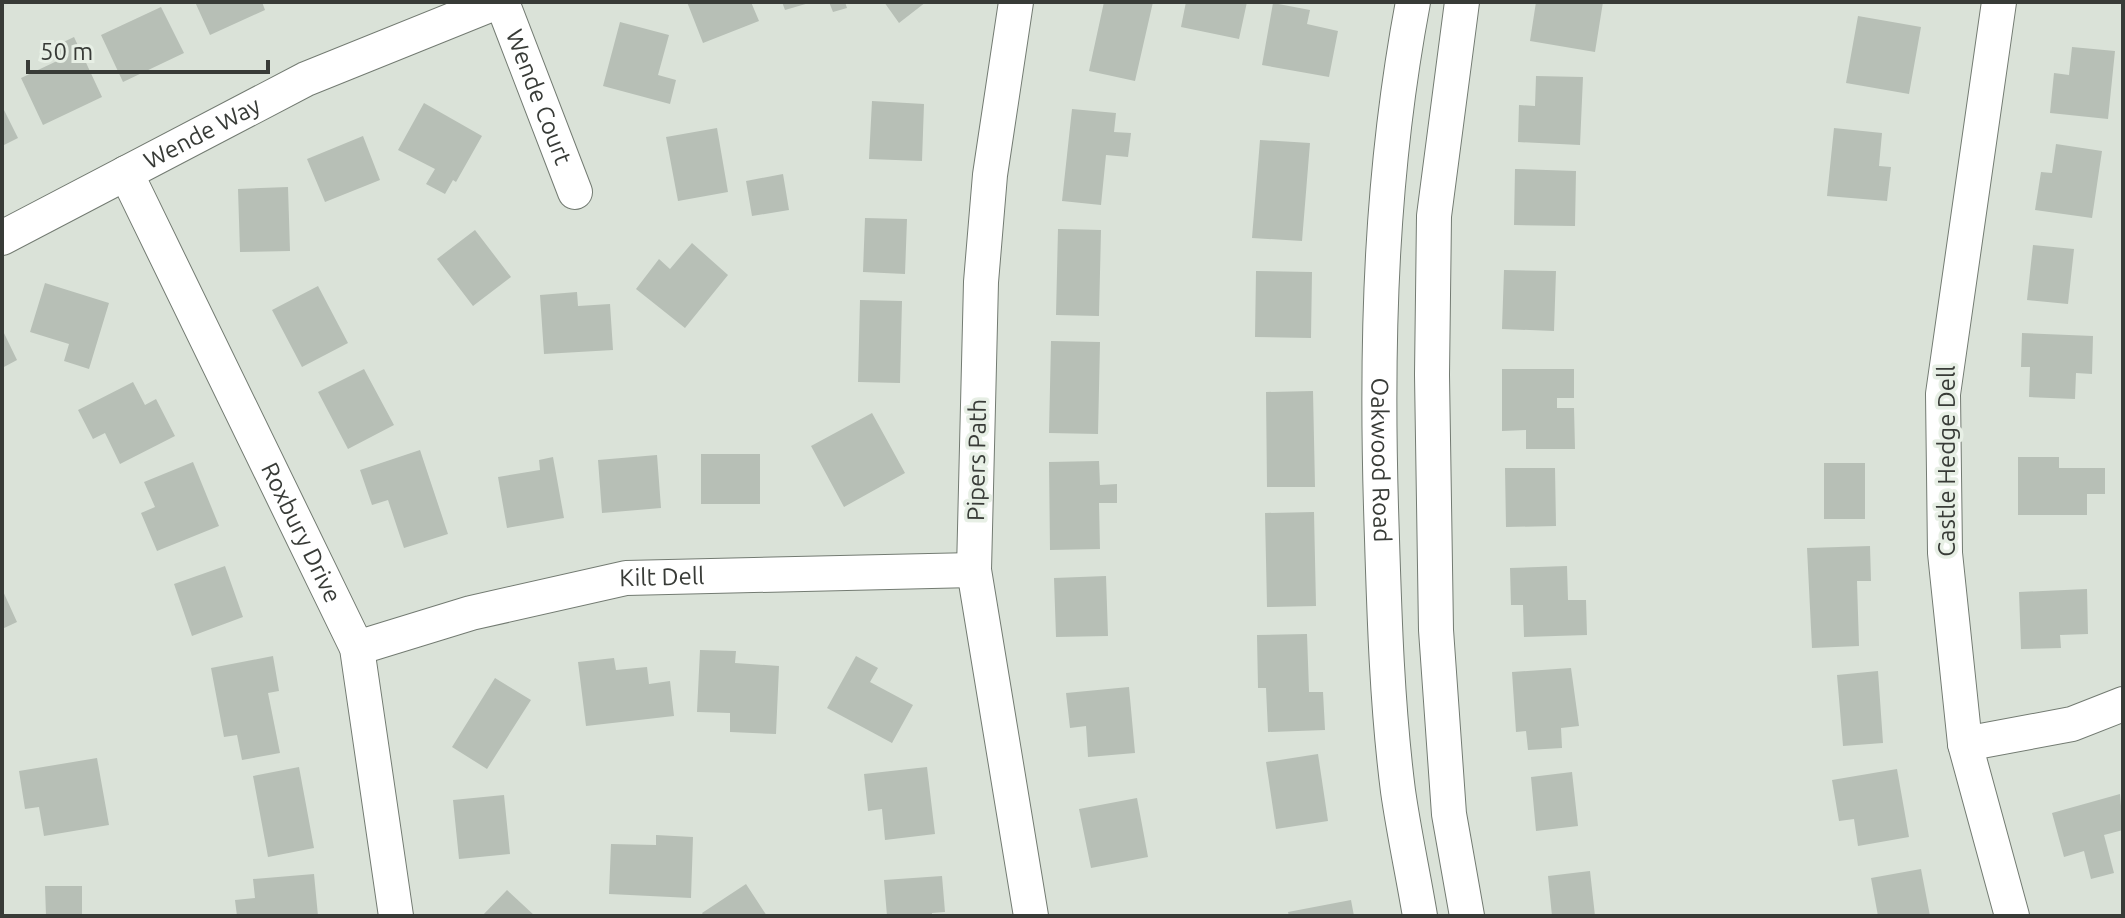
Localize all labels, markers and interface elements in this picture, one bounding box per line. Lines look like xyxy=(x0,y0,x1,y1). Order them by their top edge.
scale bar xyxy=(28,24,268,74)
street label: Wende Court xyxy=(501,26,577,169)
text: 50 m xyxy=(40,38,93,65)
street label: Wende Way xyxy=(139,91,265,174)
street label: Castle Hedge Dell xyxy=(1933,365,1960,557)
street label: Oakwood Road xyxy=(1366,378,1396,543)
street label: Pipers Path xyxy=(962,399,991,521)
street label: Roxbury Drive xyxy=(256,458,347,607)
street label: Kilt Dell xyxy=(619,562,705,591)

